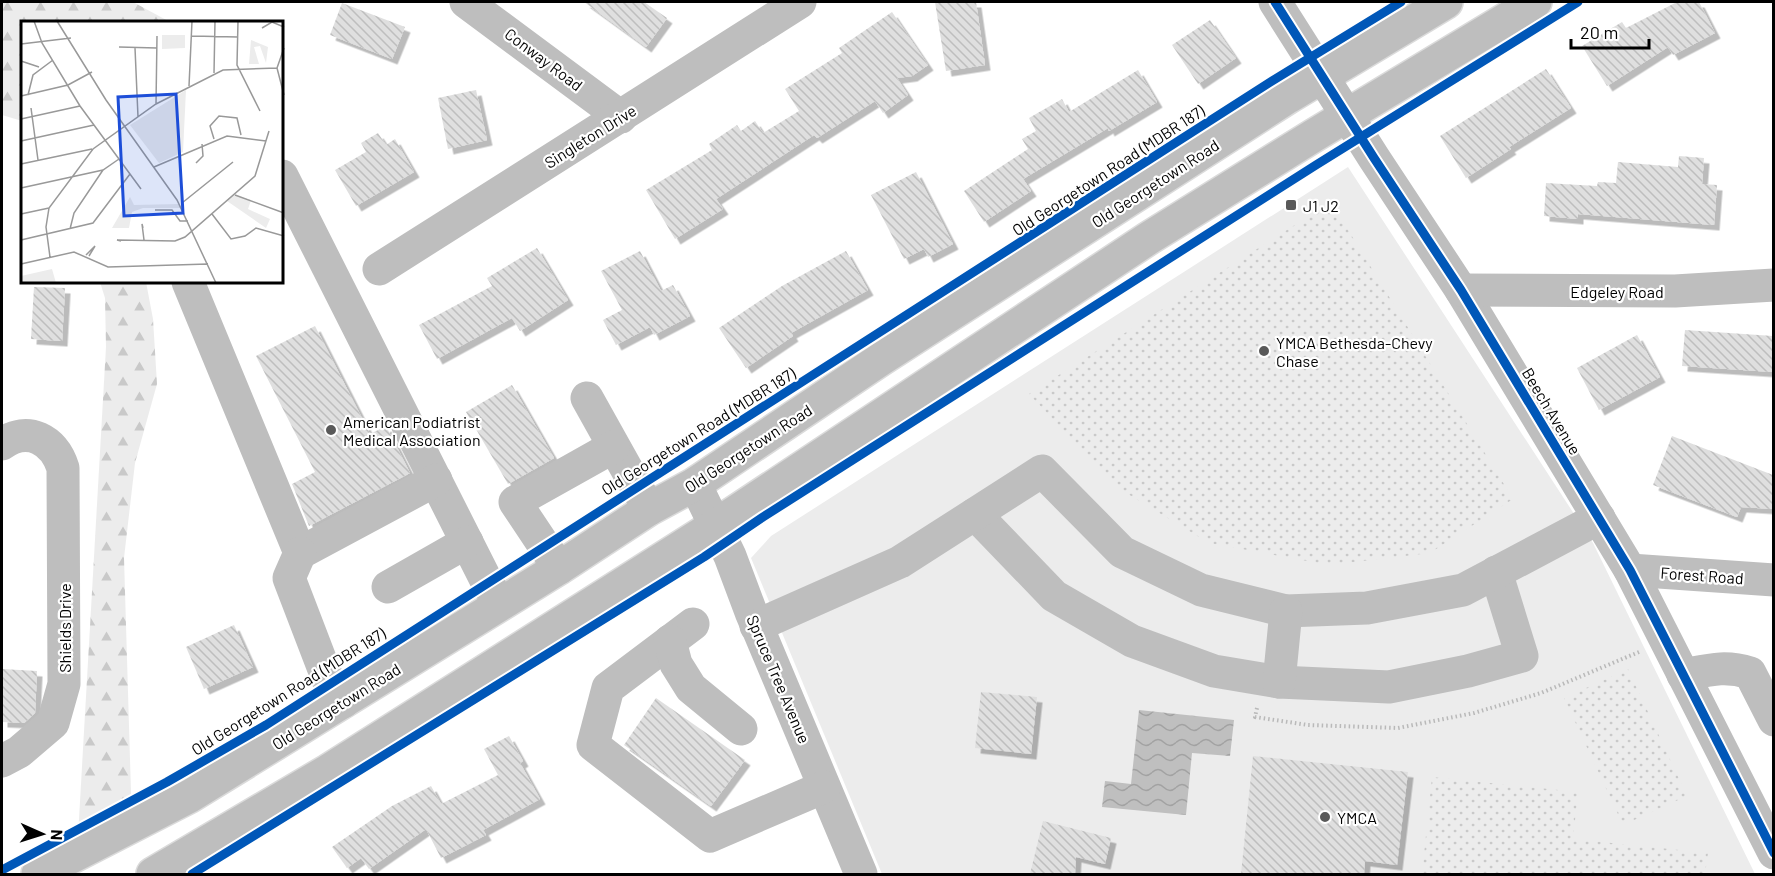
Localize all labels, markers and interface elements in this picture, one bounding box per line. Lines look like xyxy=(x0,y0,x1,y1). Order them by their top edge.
scale bar xyxy=(1571,12,1649,50)
inset map xyxy=(21,21,284,284)
text: 20 m xyxy=(1580,21,1618,43)
street label: Conway Road xyxy=(501,24,587,94)
street label: Singleton Drive xyxy=(541,100,639,172)
street label: Old Georgetown Road (MDBR 187) xyxy=(1008,101,1208,239)
street label: Old Georgetown Road xyxy=(1088,135,1222,231)
place label: J1 J2 xyxy=(1303,196,1339,215)
marker: J1 J2 xyxy=(1284,198,1298,212)
street label: Edgeley Road xyxy=(1570,282,1664,301)
place label: YMCA Bethesda-Chevy Chase xyxy=(1276,333,1433,370)
marker: YMCA Bethesda-Chevy Chase xyxy=(1257,344,1271,358)
street label: Old Georgetown Road (MDBR 187) xyxy=(597,363,799,499)
street label: Beech Avenue xyxy=(1519,364,1585,458)
street label: Old Georgetown Road xyxy=(681,400,815,496)
place label: American Podiatrist Medical Association xyxy=(343,412,481,449)
marker: American Podiatrist Medical Association xyxy=(324,423,338,437)
street label: Forest Road xyxy=(1660,563,1744,587)
street label: Shields Drive xyxy=(55,583,74,673)
street label: Spruce Tree Avenue xyxy=(743,612,815,746)
street label: Old Georgetown Road (MDBR 187) xyxy=(187,623,389,759)
street label: Old Georgetown Road xyxy=(268,659,404,753)
north arrow xyxy=(12,804,72,864)
place label: YMCA xyxy=(1337,808,1377,827)
marker: YMCA xyxy=(1318,810,1332,824)
text: N xyxy=(48,829,67,841)

